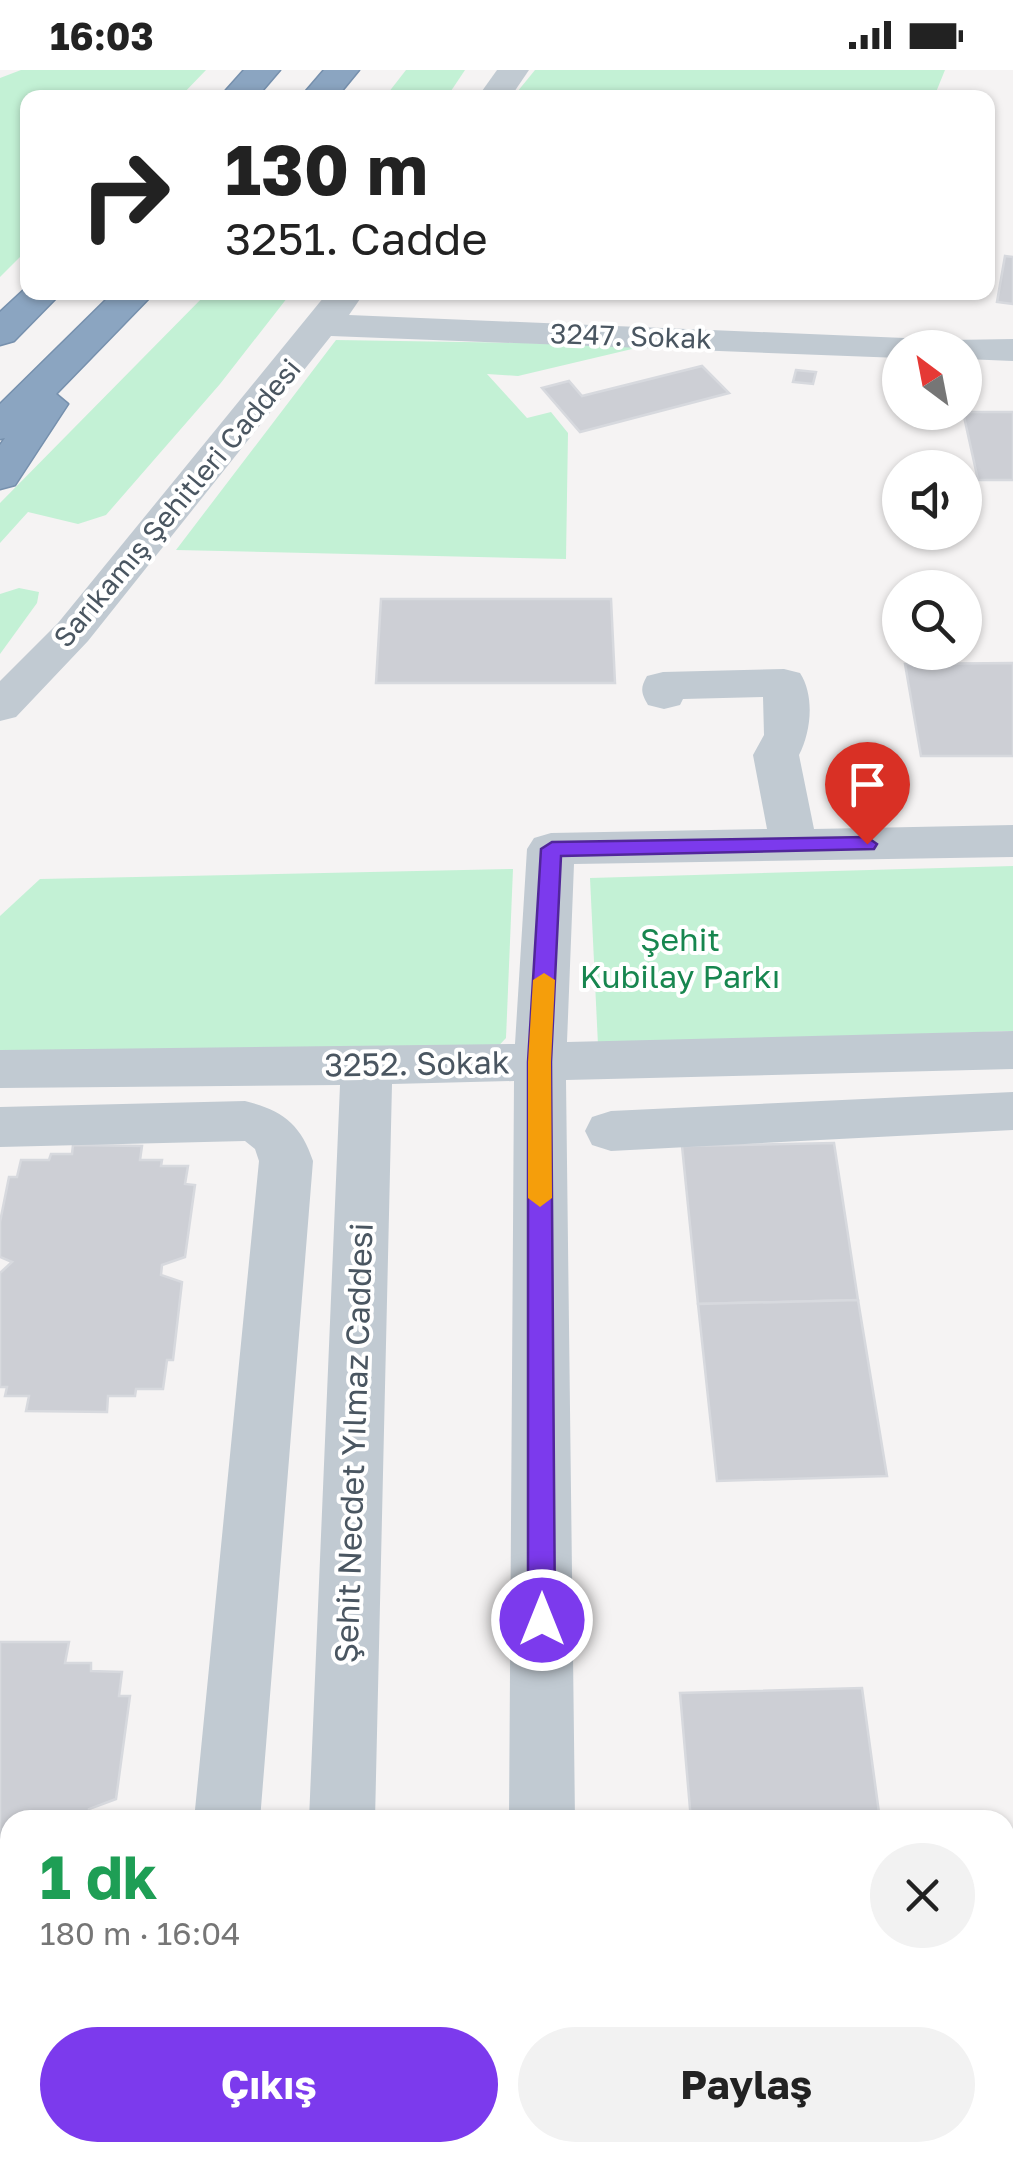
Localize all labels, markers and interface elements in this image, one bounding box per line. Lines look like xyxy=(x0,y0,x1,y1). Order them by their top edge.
text: 16:03 xyxy=(50,13,154,58)
text: 130 m xyxy=(225,126,428,210)
icon: right xyxy=(60,130,190,260)
text: 3251. Cadde xyxy=(225,211,488,265)
street label: 3247. Sokak xyxy=(550,316,713,355)
north arrow xyxy=(882,330,982,430)
map controls xyxy=(882,330,982,670)
street label: Sarıkamış Şehitleri Caddesi xyxy=(46,352,307,653)
button: sound xyxy=(882,450,982,550)
button: search xyxy=(882,570,982,670)
pin xyxy=(825,742,910,845)
icon: arrive xyxy=(840,757,895,812)
park label: Şehit Kubilay Parkı xyxy=(580,920,780,995)
street label: 3252. Sokak xyxy=(324,1042,510,1084)
street label: Şehit Necdet Yılmaz Caddesi xyxy=(326,1222,380,1664)
position arrow xyxy=(490,1568,594,1672)
text: 1 dk xyxy=(40,1840,158,1912)
button: close xyxy=(870,1843,975,1948)
text: 180 m · 16:04 xyxy=(40,1914,241,1952)
button: Çıkış xyxy=(40,2027,498,2142)
button: Paylaş xyxy=(518,2027,975,2142)

